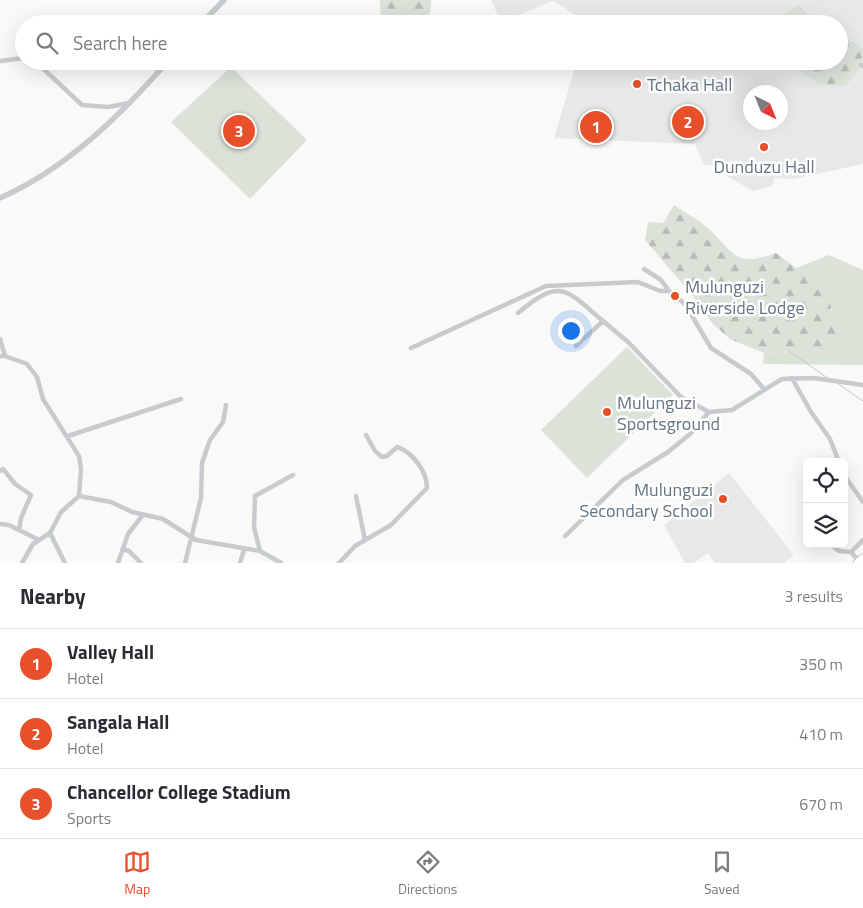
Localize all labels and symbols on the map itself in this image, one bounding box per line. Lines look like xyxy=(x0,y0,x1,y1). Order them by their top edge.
place label: Tchaka Hall xyxy=(647,71,732,98)
marker: Tchaka Hall xyxy=(631,78,643,90)
north arrow xyxy=(743,85,788,130)
pin: 2 xyxy=(672,103,704,141)
pin: 1 xyxy=(580,108,612,146)
pin: 3 xyxy=(223,112,255,150)
marker: Dunduzu Hall xyxy=(758,141,770,153)
place label: Dunduzu Hall xyxy=(713,153,815,180)
place label: Mulunguzi Riverside Lodge xyxy=(685,273,805,321)
marker: Mulunguzi Riverside Lodge xyxy=(669,290,681,302)
your location xyxy=(558,318,584,344)
place label: Mulunguzi Sportsground xyxy=(617,389,720,437)
marker: Mulunguzi Sportsground xyxy=(601,406,613,418)
place label: Mulunguzi Secondary School xyxy=(579,476,713,524)
marker: Mulunguzi Secondary School xyxy=(717,493,729,505)

